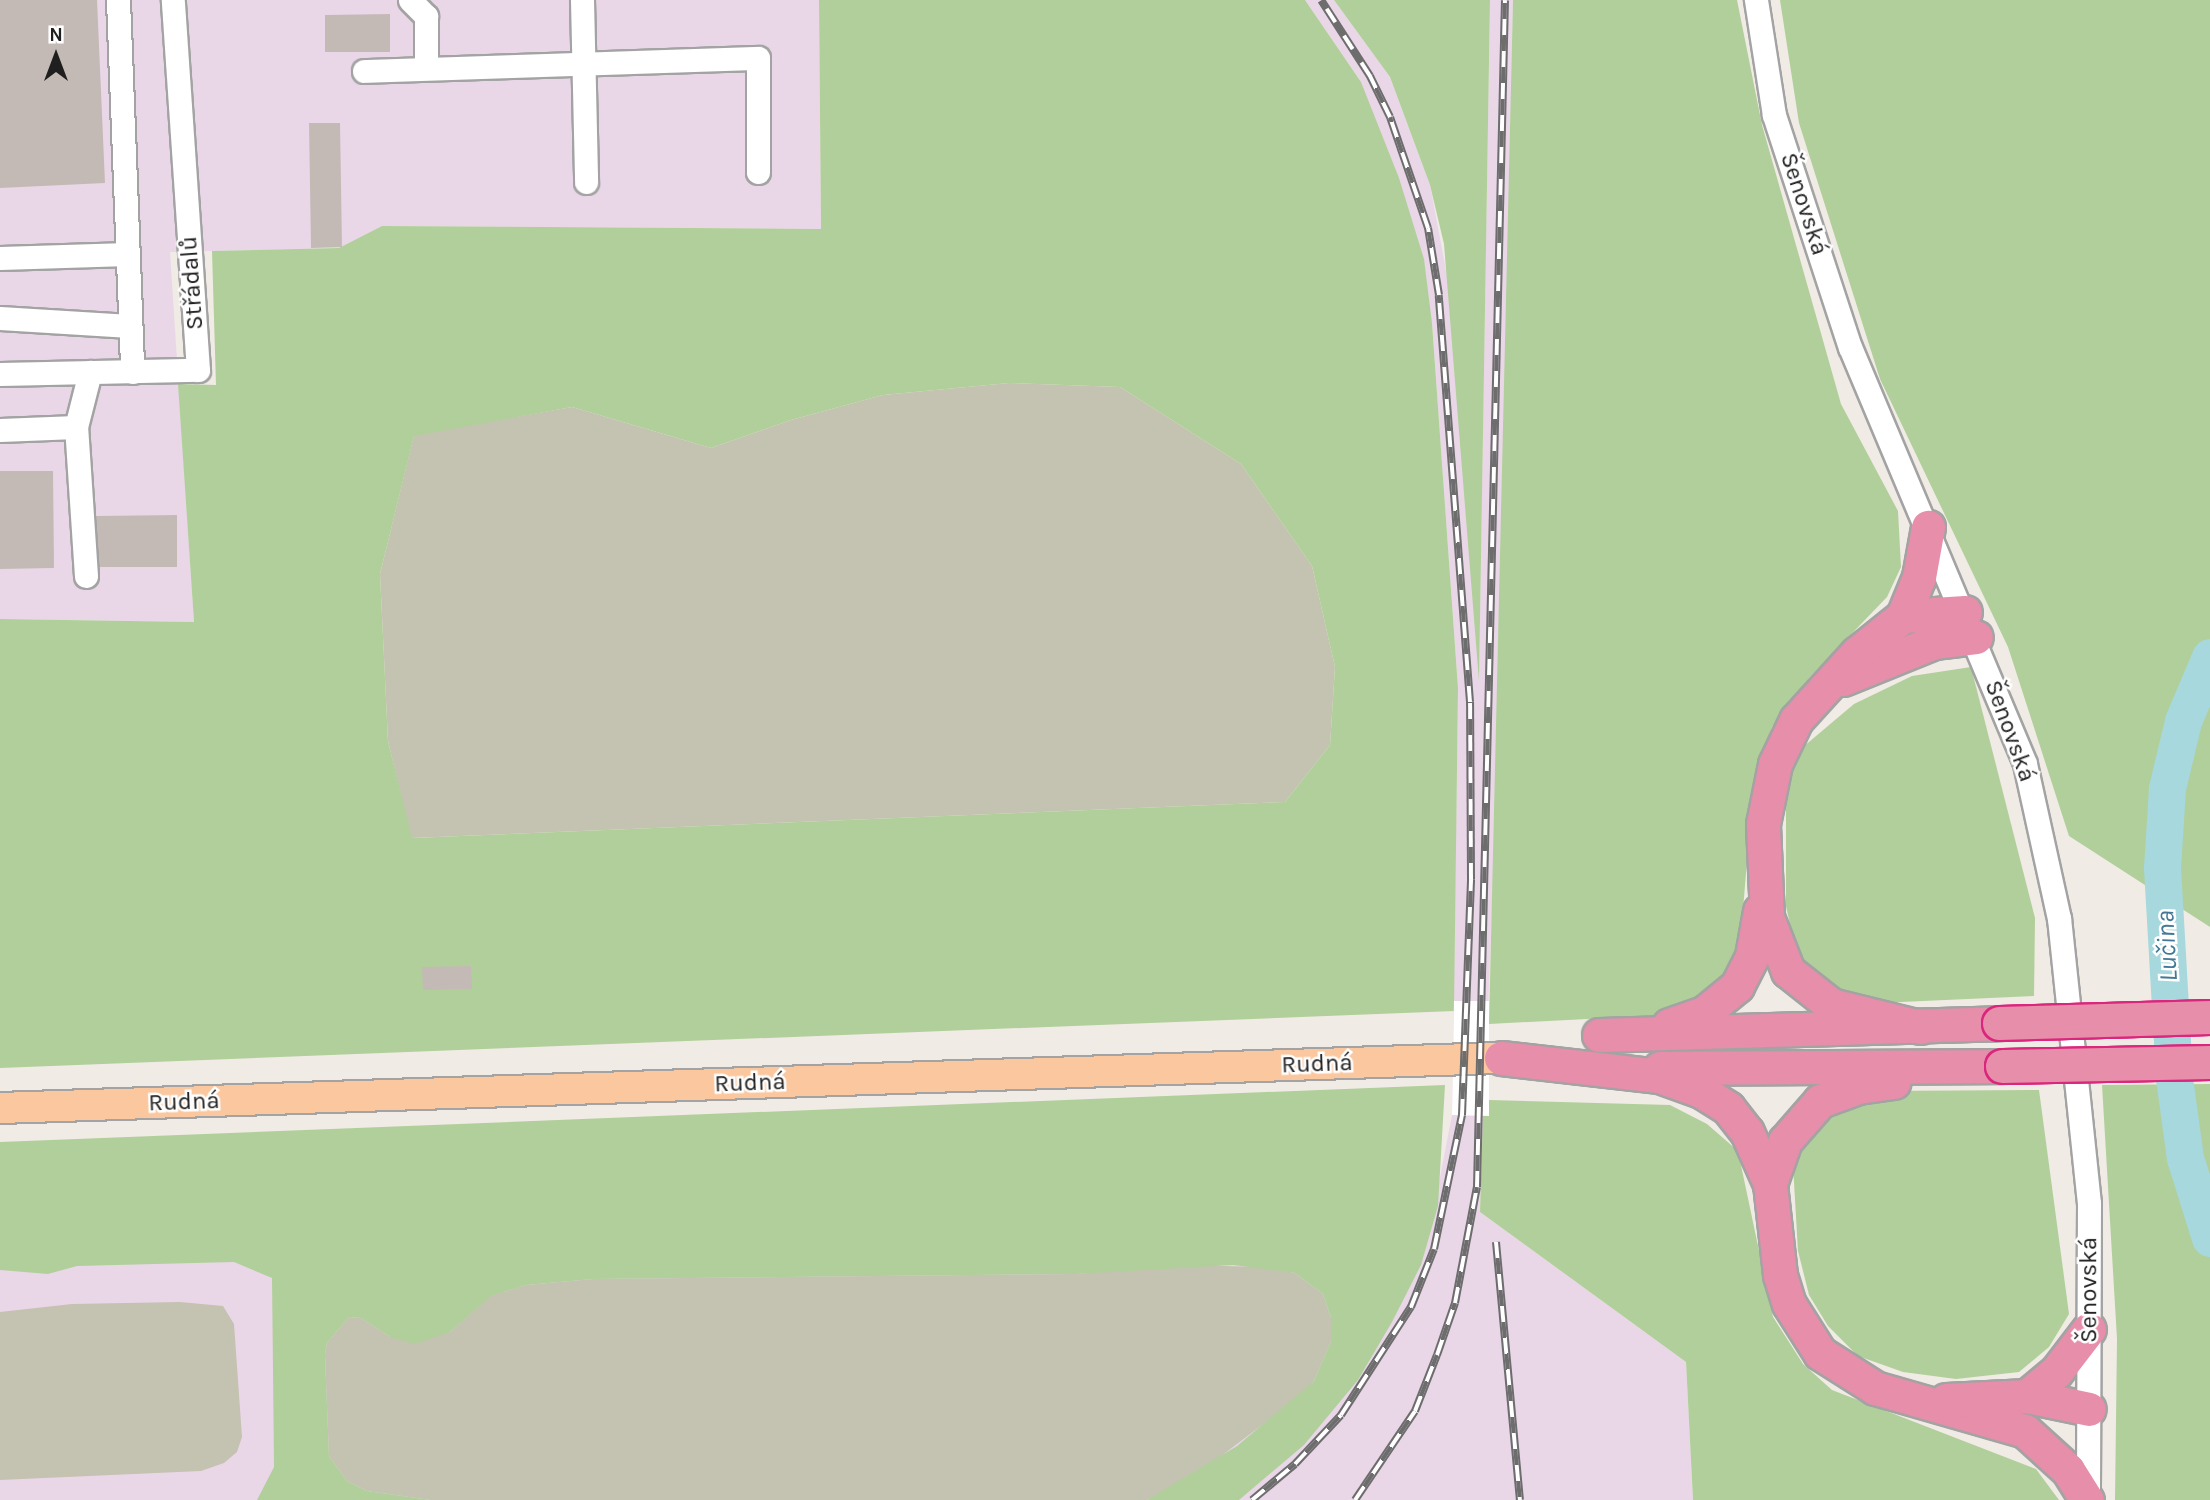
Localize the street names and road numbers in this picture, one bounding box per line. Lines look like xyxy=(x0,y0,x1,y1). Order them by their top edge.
street label: Šenovská xyxy=(1774,149,1834,259)
street label: Střádalů xyxy=(174,235,210,331)
street label: Šenovská xyxy=(1978,676,2042,786)
street label: Rudná xyxy=(1281,1048,1353,1080)
street label: Rudná xyxy=(714,1067,786,1099)
street label: Rudná xyxy=(148,1086,220,1118)
street label: Šenovská xyxy=(2075,1237,2103,1343)

